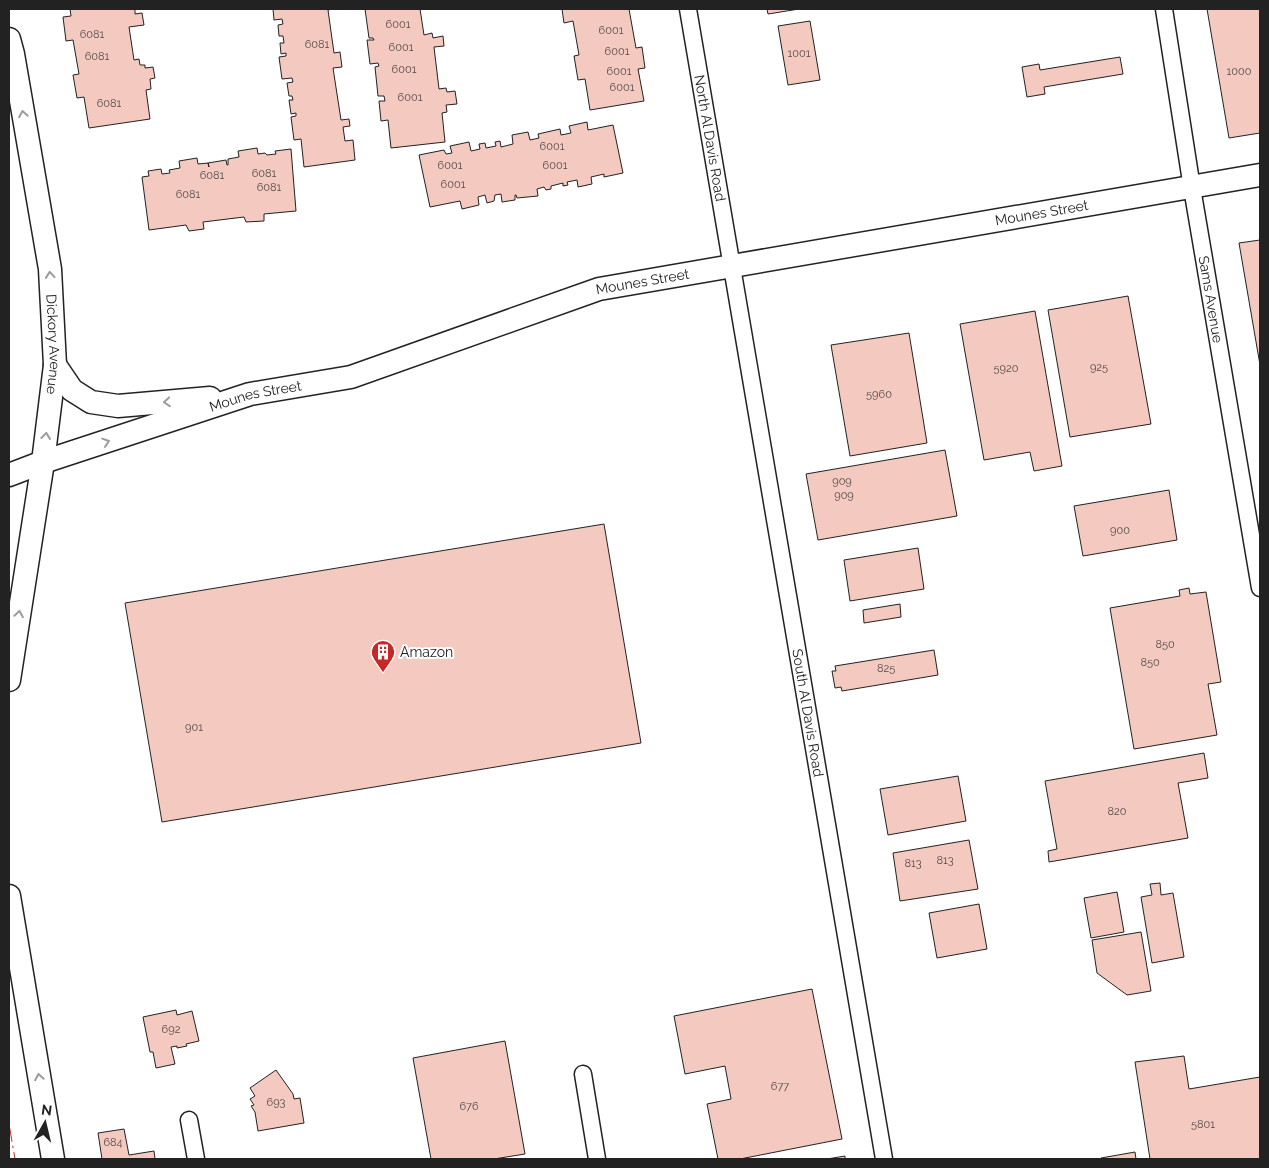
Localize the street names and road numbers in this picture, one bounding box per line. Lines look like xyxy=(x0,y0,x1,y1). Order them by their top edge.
street label: North Al Davis Road xyxy=(691,74,729,203)
street label: Mounes Street xyxy=(994,197,1090,229)
street label: Sams Avenue xyxy=(1196,254,1226,344)
street label: Mounes Street xyxy=(595,266,691,297)
street label: Dickory Avenue xyxy=(43,294,63,395)
street label: Mounes Street xyxy=(207,377,303,415)
street label: South Al Davis Road xyxy=(789,648,827,778)

